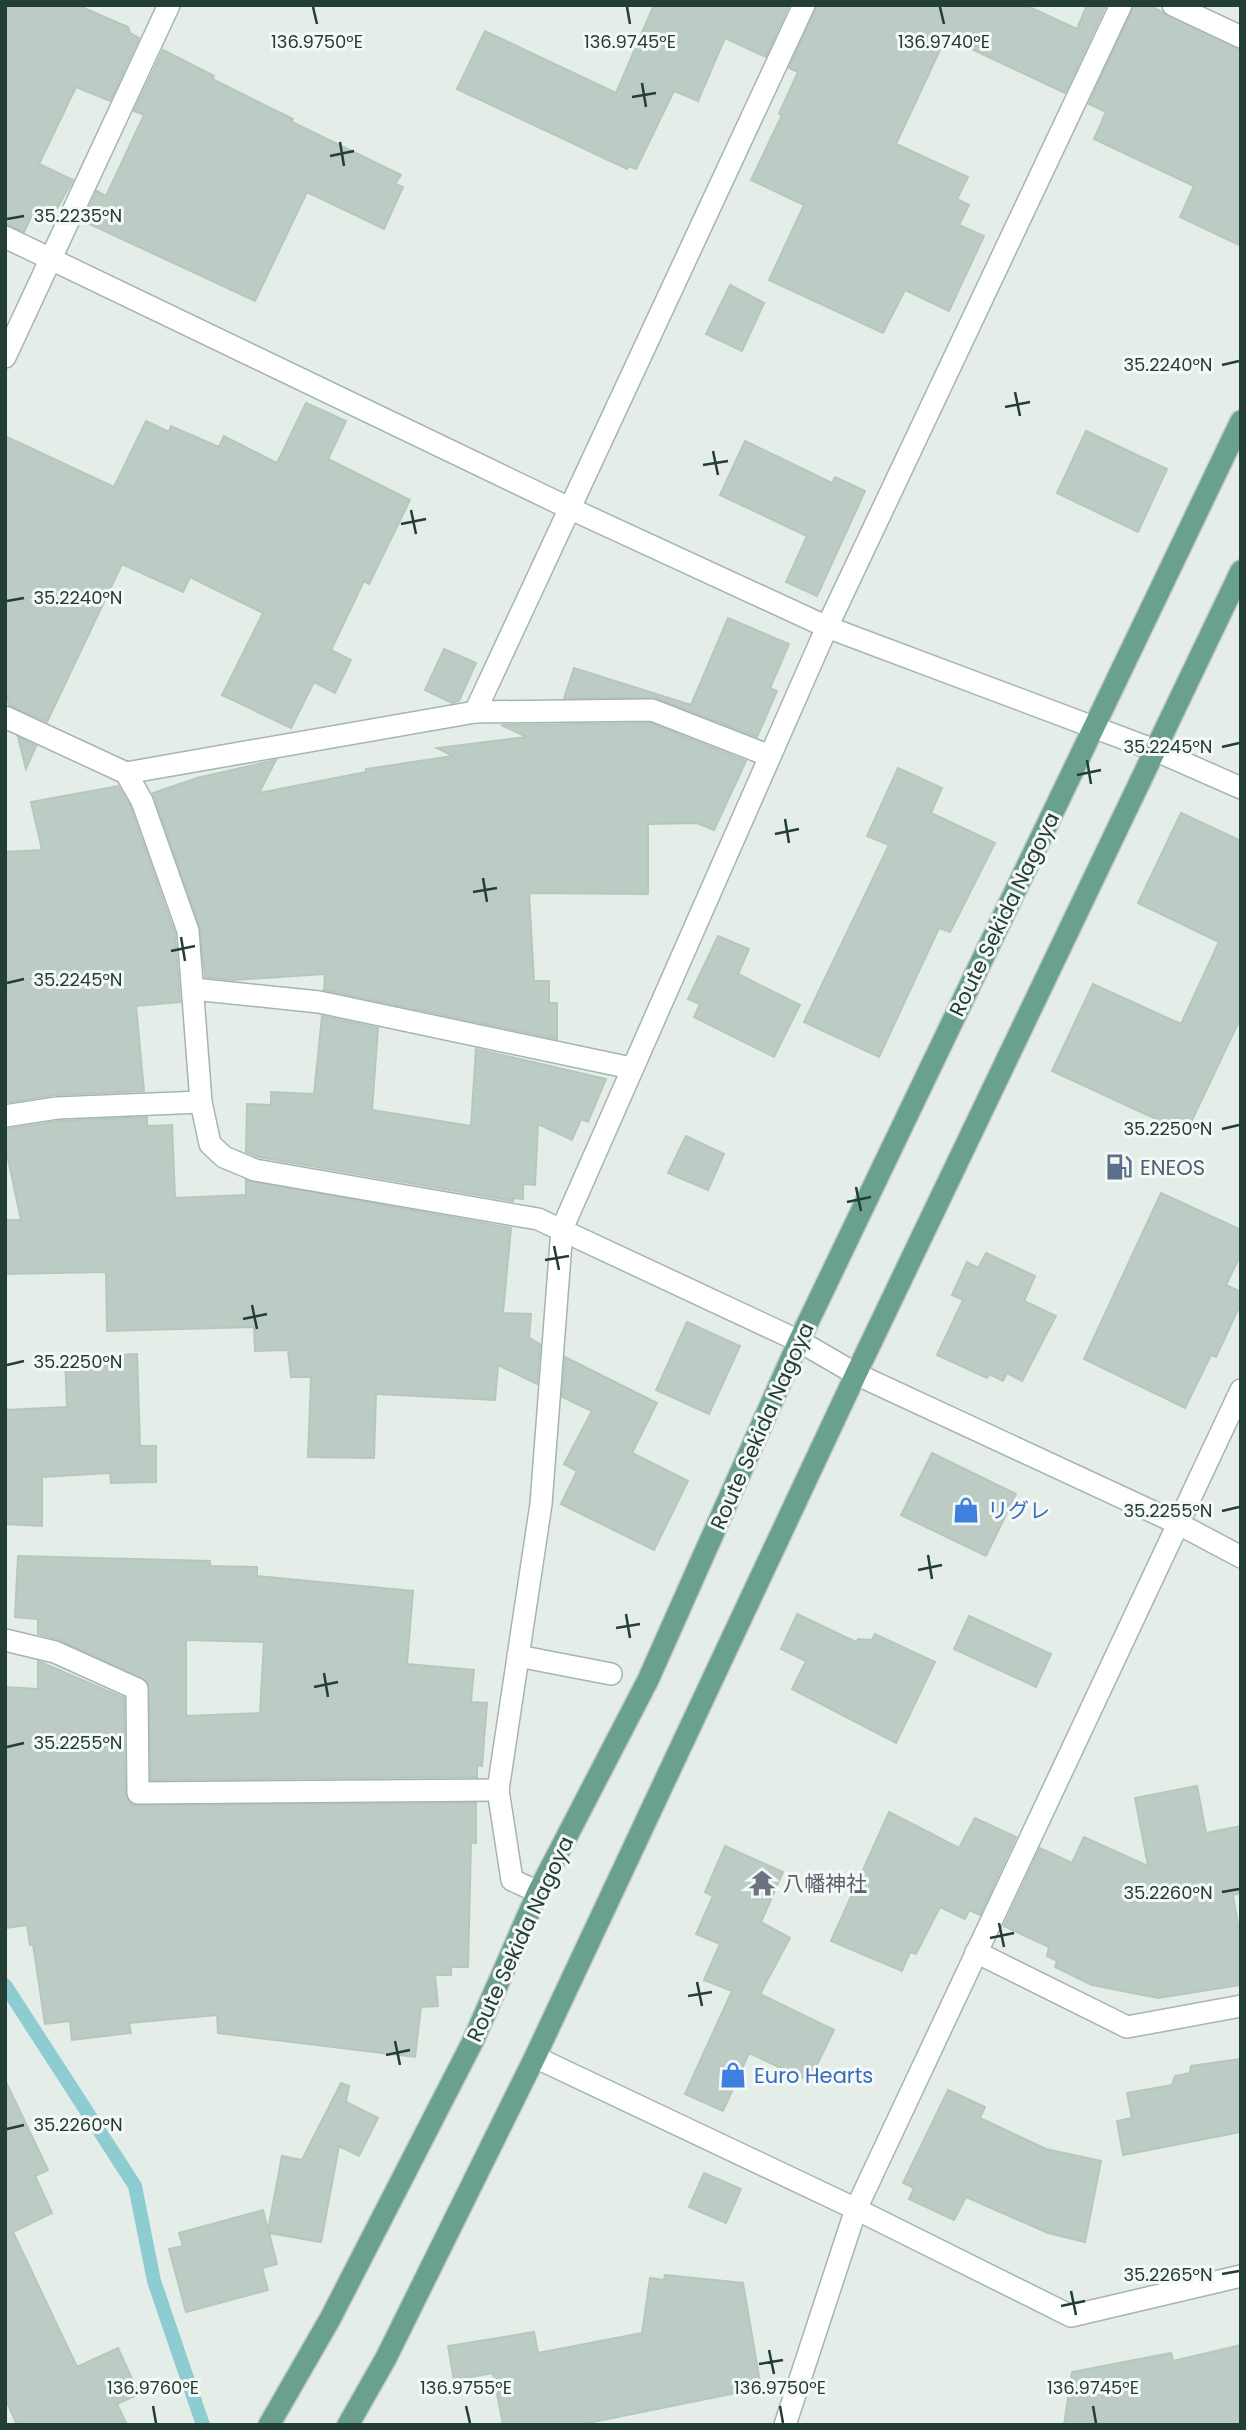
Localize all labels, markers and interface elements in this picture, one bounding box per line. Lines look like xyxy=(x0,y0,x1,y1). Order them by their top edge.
text: 136.9750°E xyxy=(271,29,363,54)
text: 136.9745°E xyxy=(584,29,676,54)
text: 136.9740°E xyxy=(898,29,990,54)
text: 35.2235°N xyxy=(34,203,122,228)
text: 35.2240°N xyxy=(1123,352,1213,377)
text: 35.2240°N xyxy=(33,585,123,610)
text: 35.2245°N xyxy=(1123,734,1213,759)
street label: Route Sekida Nagoya xyxy=(942,807,1066,1021)
text: 35.2245°N xyxy=(33,967,123,992)
text: 35.2250°N xyxy=(1123,1116,1213,1141)
fuel station icon: ENEOS xyxy=(1104,1152,1134,1182)
place label: ENEOS xyxy=(1140,1153,1205,1182)
street label: Route Sekida Nagoya xyxy=(703,1318,821,1534)
text: 35.2250°N xyxy=(33,1349,123,1374)
shop icon: リグレ xyxy=(951,1495,981,1525)
place label: リグレ xyxy=(987,1496,1050,1525)
text: 35.2255°N xyxy=(1123,1498,1213,1523)
text: 35.2255°N xyxy=(33,1730,123,1755)
street label: Route Sekida Nagoya xyxy=(460,1831,580,2047)
temple icon: 八幡神社 xyxy=(747,1868,777,1898)
place label: 八幡神社 xyxy=(783,1869,867,1898)
text: 35.2260°N xyxy=(1123,1880,1213,1905)
shop icon: Euro Hearts xyxy=(718,2060,748,2090)
place label: Euro Hearts xyxy=(754,2061,873,2090)
text: 35.2260°N xyxy=(33,2112,123,2137)
text: 35.2265°N xyxy=(1123,2262,1213,2287)
text: 136.9760°E xyxy=(107,2375,199,2400)
text: 136.9755°E xyxy=(420,2375,512,2400)
text: 136.9750°E xyxy=(734,2375,826,2400)
text: 136.9745°E xyxy=(1047,2375,1139,2400)

